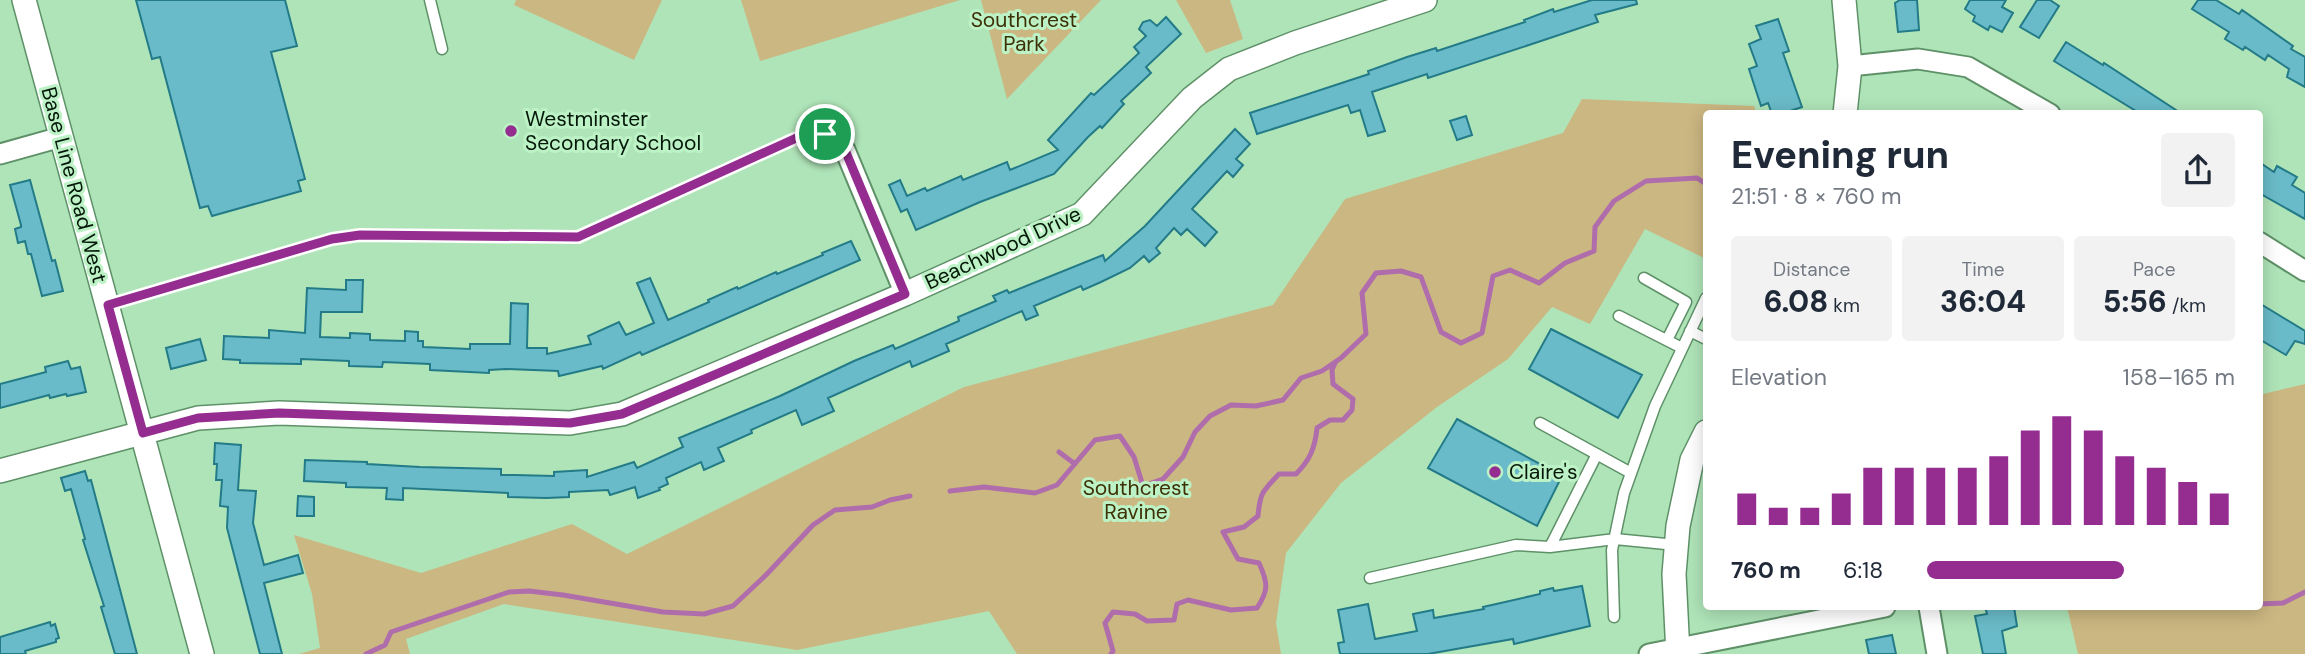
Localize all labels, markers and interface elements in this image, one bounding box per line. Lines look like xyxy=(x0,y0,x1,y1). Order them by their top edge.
park label: Southcrest Park xyxy=(971,6,1077,58)
street label: Base Line Road West xyxy=(34,84,114,286)
pin xyxy=(795,104,855,164)
place label: Westminster Secondary School xyxy=(525,105,701,157)
icon: arrive xyxy=(806,115,844,153)
marker: Westminster Secondary School xyxy=(503,123,519,139)
text: Evening run xyxy=(1731,130,1949,180)
button: share xyxy=(2161,133,2235,207)
text: 21:51 · 8 × 760 m xyxy=(1731,181,1901,211)
street label: Beachwood Drive xyxy=(920,200,1086,296)
text: Distance xyxy=(1773,257,1850,282)
text: Time xyxy=(1962,257,2004,282)
text: Pace xyxy=(2133,257,2176,282)
text: 6.08 xyxy=(1763,282,1828,321)
text: 36:04 xyxy=(1940,282,2026,321)
text: 5:56 xyxy=(2103,282,2167,321)
text: km xyxy=(1828,293,1860,318)
text: /km xyxy=(2167,293,2206,318)
text: Elevation xyxy=(1731,362,1827,392)
text: 158–165 m xyxy=(2123,362,2235,392)
place label: Claire's xyxy=(1509,458,1577,486)
marker: Claire's xyxy=(1487,464,1503,480)
park label: Southcrest Ravine xyxy=(1083,474,1189,526)
text: 760 m xyxy=(1731,555,1801,585)
text: 6:18 xyxy=(1843,555,1883,585)

